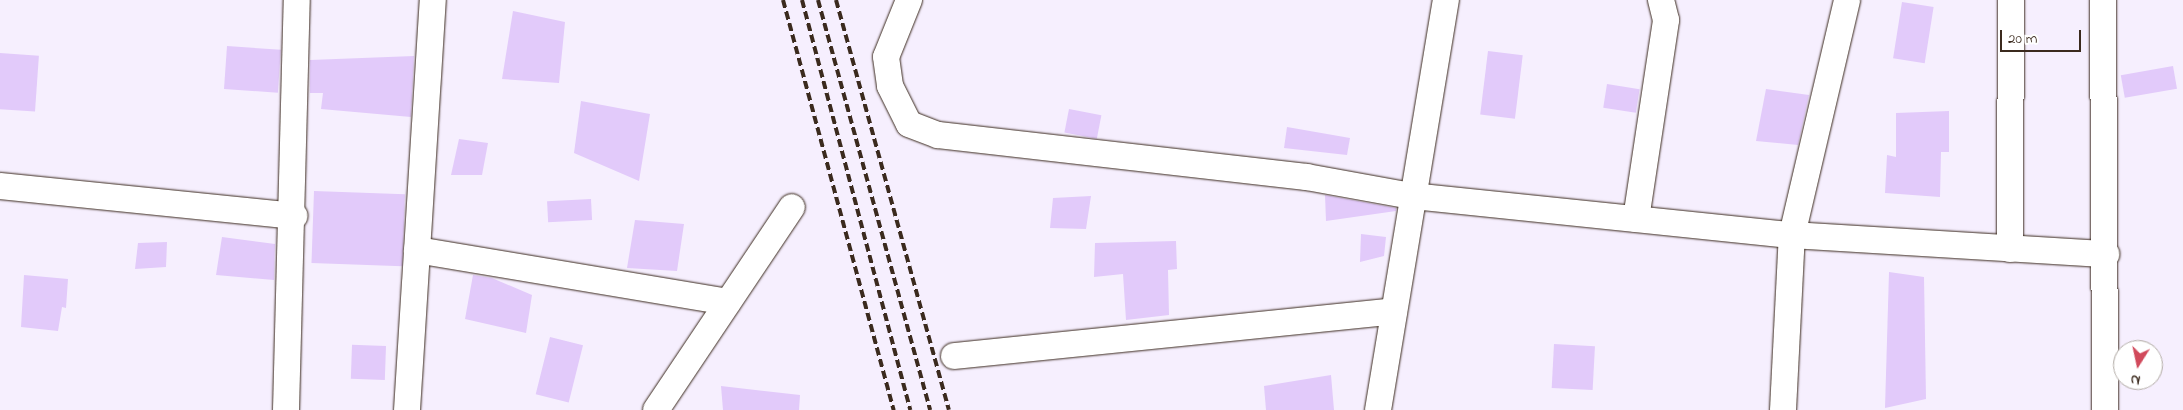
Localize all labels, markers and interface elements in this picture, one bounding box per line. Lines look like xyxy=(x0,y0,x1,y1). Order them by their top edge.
scale bar xyxy=(2003,20,2084,52)
text: 20 m xyxy=(2008,28,2037,50)
north arrow xyxy=(2113,340,2163,390)
text: N xyxy=(2129,368,2142,390)

